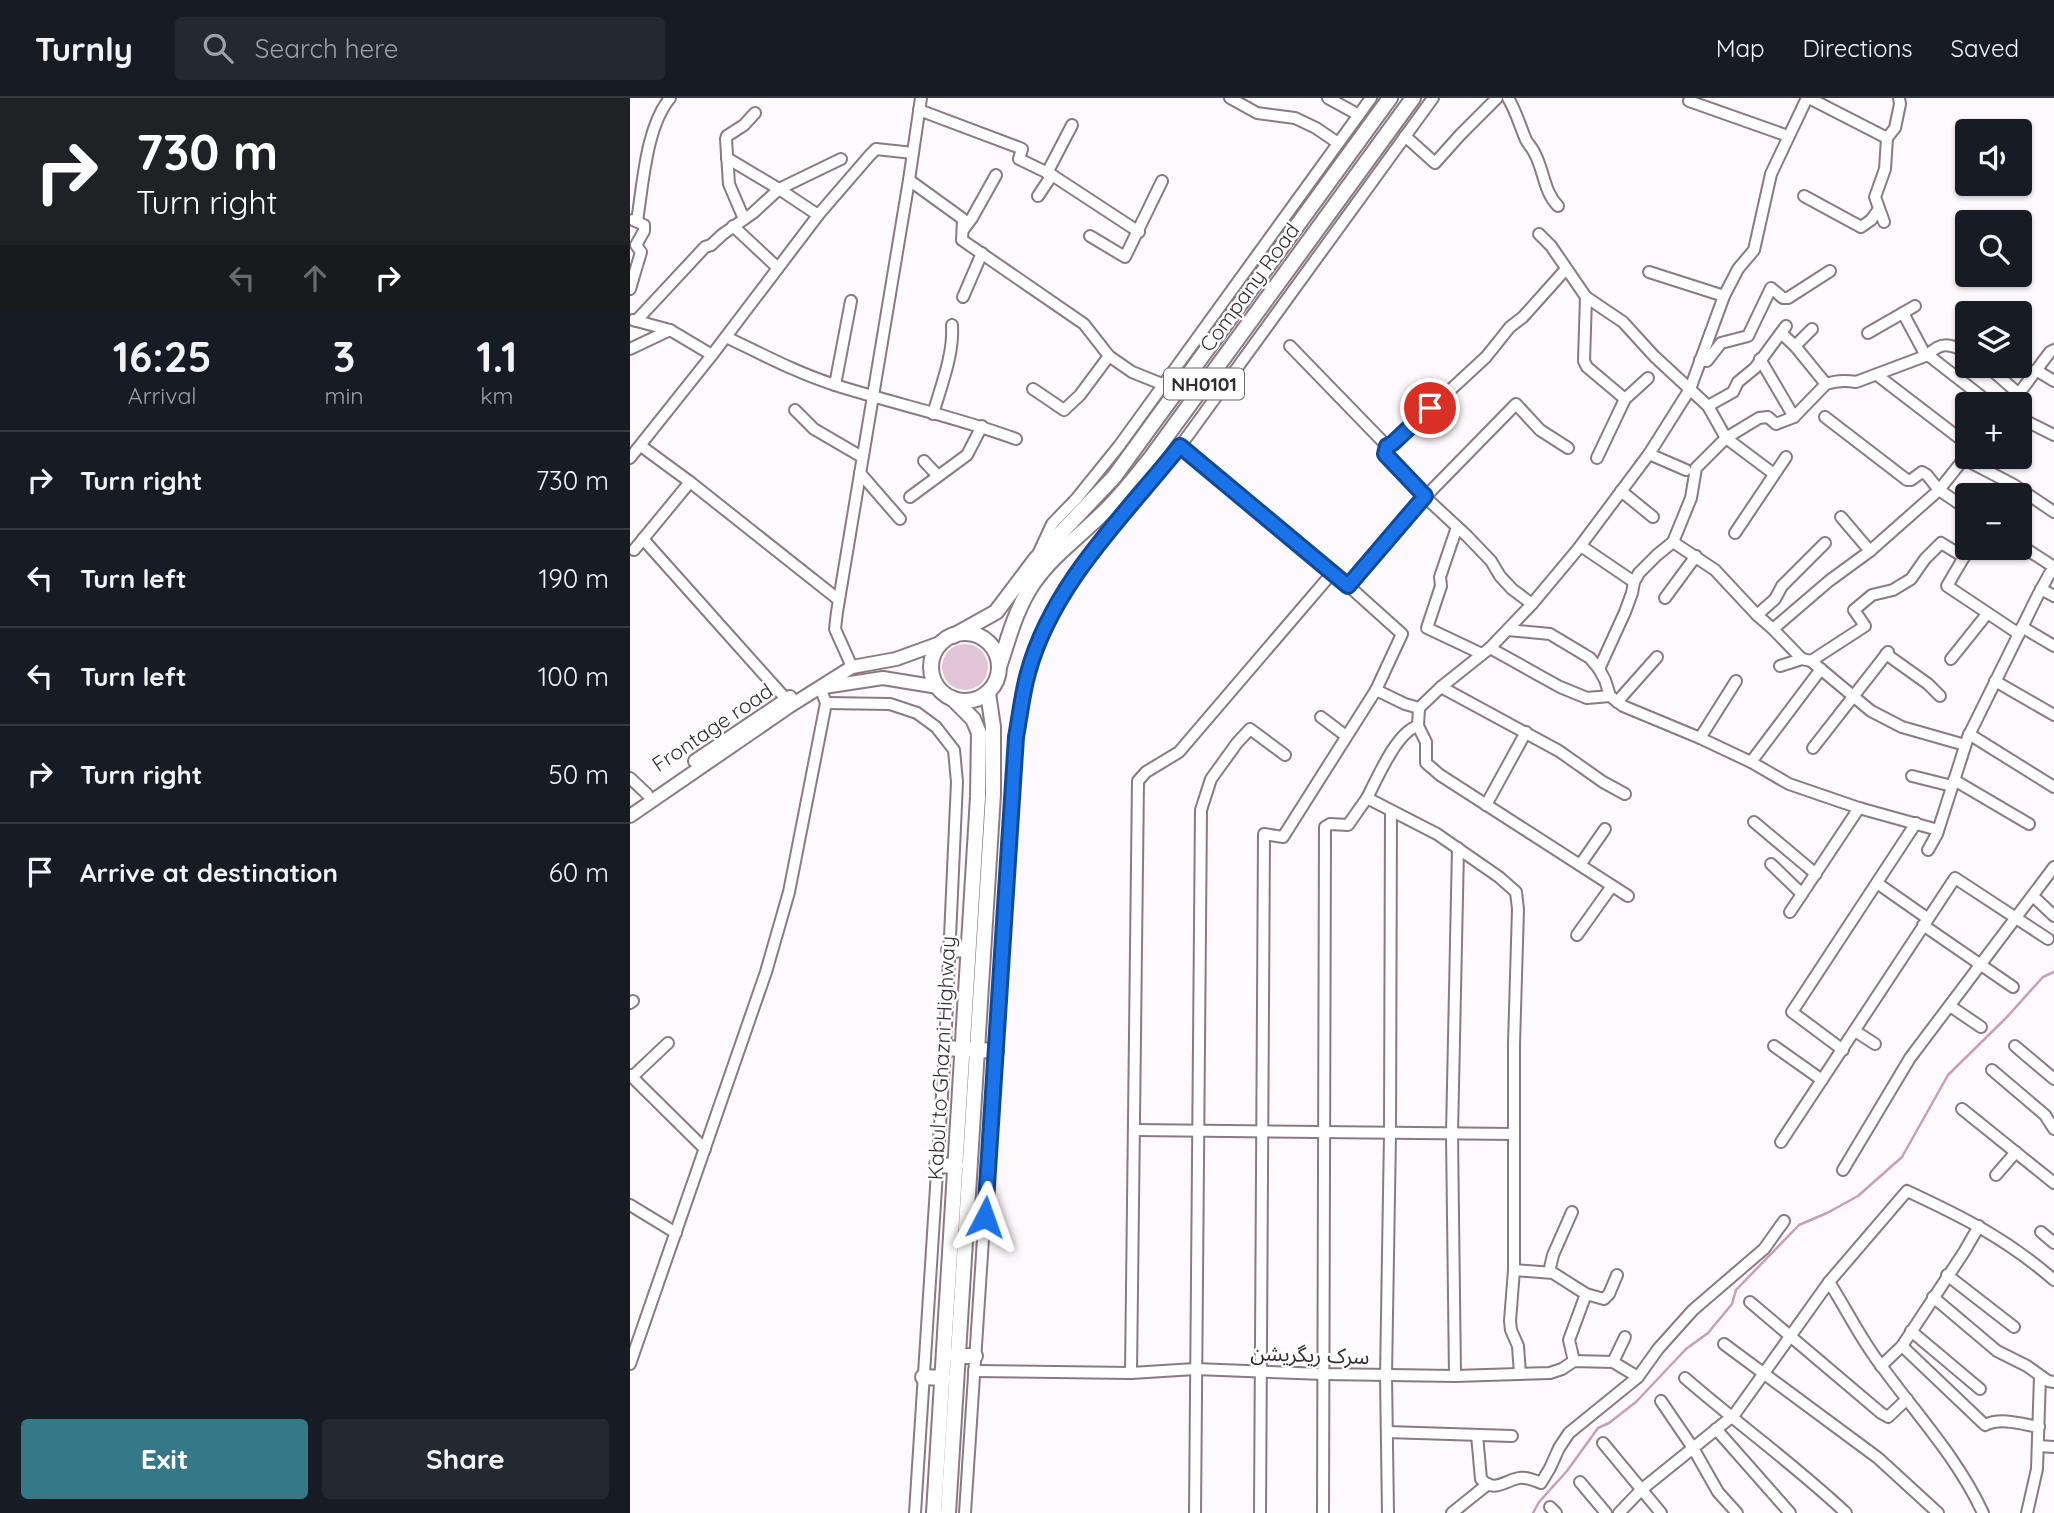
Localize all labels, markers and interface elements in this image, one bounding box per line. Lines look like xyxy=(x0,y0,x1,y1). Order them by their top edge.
search box xyxy=(175,17,665,80)
text: Turnly xyxy=(35,28,133,69)
icon: search xyxy=(199,29,237,67)
text: Search here xyxy=(255,32,398,65)
text: Map xyxy=(1716,33,1765,63)
text: Directions xyxy=(1803,33,1913,63)
text: Saved xyxy=(1951,33,2019,63)
map controls xyxy=(1955,119,2032,560)
button: sound xyxy=(1955,119,2032,196)
text: 730 m xyxy=(136,121,278,182)
icon: right xyxy=(21,126,112,217)
text: Turn right xyxy=(136,182,277,222)
button: search xyxy=(1955,210,2032,287)
street label: Company Road xyxy=(1194,218,1304,356)
icon: left xyxy=(223,259,261,297)
icon: ahead xyxy=(296,259,334,297)
icon: right xyxy=(369,259,407,297)
button: layers xyxy=(1955,301,2032,378)
text: 16:25 xyxy=(113,330,212,383)
text: 3 xyxy=(333,330,355,383)
text: 1.1 xyxy=(476,330,517,383)
road number: NH0101 xyxy=(1164,368,1244,400)
pin xyxy=(1400,378,1460,438)
text: Arrival xyxy=(128,381,197,410)
text: min xyxy=(324,381,364,410)
text: km xyxy=(480,381,513,410)
icon: arrive xyxy=(1411,389,1449,427)
button: + xyxy=(1955,392,2032,469)
icon: right xyxy=(21,461,59,499)
text: Turn right xyxy=(80,464,202,497)
text: 730 m xyxy=(536,464,609,497)
button: − xyxy=(1955,483,2032,560)
icon: left xyxy=(21,559,59,597)
text: Turn left xyxy=(80,562,187,595)
text: 190 m xyxy=(539,562,609,595)
icon: left xyxy=(21,657,59,695)
text: Turn left xyxy=(80,660,187,693)
text: 100 m xyxy=(538,660,609,693)
street label: Frontage road xyxy=(647,677,777,777)
icon: right xyxy=(21,755,59,793)
text: Turn right xyxy=(80,758,202,791)
text: 50 m xyxy=(549,758,609,791)
icon: arrive xyxy=(21,853,59,891)
text: Arrive at destination xyxy=(80,856,338,889)
text: 60 m xyxy=(549,856,609,889)
street label: Kabul to Ghazni Highway xyxy=(922,935,960,1181)
position arrow xyxy=(948,1180,1022,1254)
street label: سرک ریگریشن xyxy=(1250,1339,1370,1369)
button: Exit xyxy=(21,1419,308,1499)
button: Share xyxy=(322,1419,609,1499)

